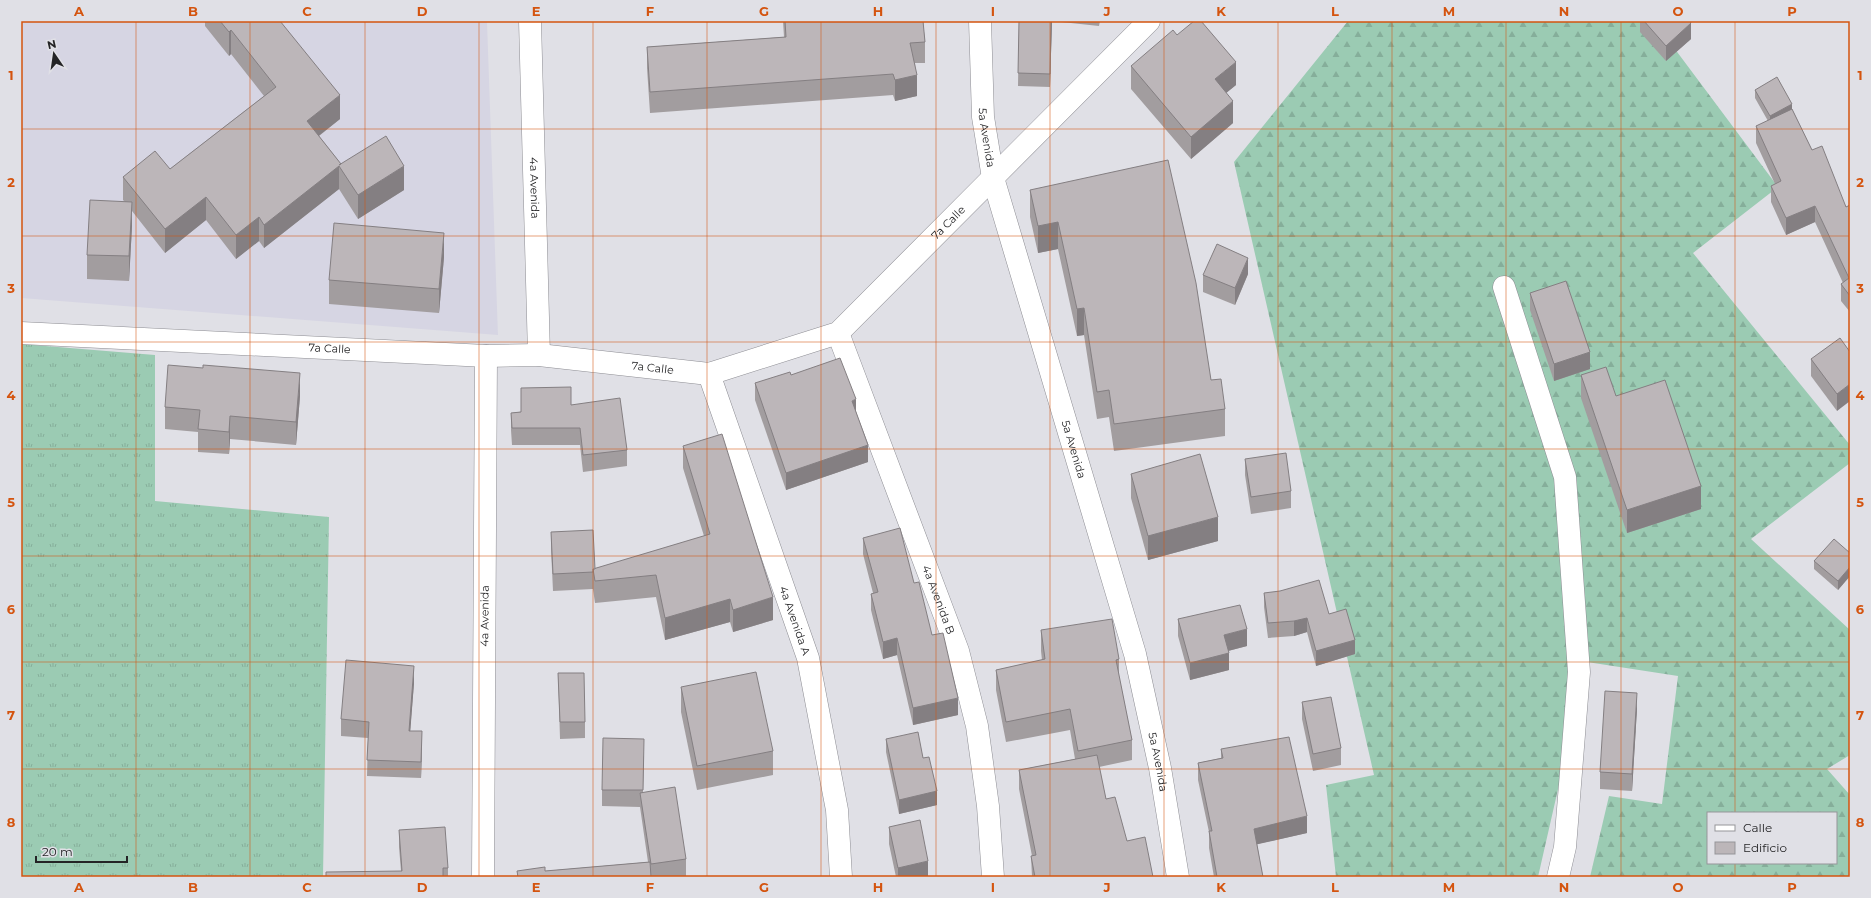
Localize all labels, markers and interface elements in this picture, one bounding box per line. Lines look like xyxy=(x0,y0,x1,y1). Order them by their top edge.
text: A xyxy=(73,3,85,19)
text: B xyxy=(188,3,198,19)
text: C xyxy=(302,3,312,19)
text: D xyxy=(417,3,428,19)
text: E xyxy=(532,3,541,19)
text: F xyxy=(646,3,654,19)
text: G xyxy=(759,3,769,19)
text: H xyxy=(873,3,883,19)
text: I xyxy=(991,3,995,19)
text: J xyxy=(1102,3,1111,19)
text: K xyxy=(1216,3,1226,19)
text: L xyxy=(1331,3,1339,19)
text: M xyxy=(1443,3,1455,19)
text: N xyxy=(1559,3,1569,19)
text: O xyxy=(1673,3,1684,19)
text: P xyxy=(1787,3,1797,19)
north arrow xyxy=(34,34,74,74)
text: N xyxy=(46,36,58,52)
text: 1 xyxy=(8,67,14,83)
text: 1 xyxy=(1857,67,1863,83)
street label: 5a Avenida xyxy=(976,108,998,168)
street label: 4a Avenida xyxy=(527,157,542,219)
text: 2 xyxy=(7,174,15,190)
text: 2 xyxy=(1856,174,1864,190)
street label: 7a Calle xyxy=(928,202,968,242)
text: 3 xyxy=(6,280,15,296)
text: 3 xyxy=(1855,280,1864,296)
street label: 7a Calle xyxy=(308,340,351,356)
street label: 7a Calle xyxy=(631,358,675,377)
text: 4 xyxy=(7,387,16,403)
text: 4 xyxy=(1856,387,1865,403)
street label: 5a Avenida xyxy=(1059,419,1089,480)
text: 5 xyxy=(7,494,15,510)
text: 5 xyxy=(1856,494,1864,510)
street label: 4a Avenida B xyxy=(919,563,958,636)
street label: 4a Avenida A xyxy=(776,584,813,657)
street label: 4a Avenida xyxy=(477,585,492,647)
text: 6 xyxy=(7,601,16,617)
text: 6 xyxy=(1856,601,1865,617)
text: 7 xyxy=(7,707,15,723)
text: 7 xyxy=(1856,707,1864,723)
street label: 5a Avenida xyxy=(1145,731,1171,793)
legend xyxy=(1707,812,1837,864)
text: 8 xyxy=(7,814,16,830)
text: 8 xyxy=(1856,814,1865,830)
text: Calle xyxy=(1743,820,1772,835)
scale bar xyxy=(36,838,127,864)
text: Edificio xyxy=(1743,840,1787,855)
text: 20 m xyxy=(42,844,73,859)
text: A xyxy=(73,879,85,895)
text: B xyxy=(188,879,198,895)
text: C xyxy=(302,879,312,895)
text: D xyxy=(417,879,428,895)
text: E xyxy=(532,879,541,895)
text: F xyxy=(646,879,654,895)
text: G xyxy=(759,879,769,895)
text: H xyxy=(873,879,883,895)
text: I xyxy=(991,879,995,895)
text: J xyxy=(1102,879,1111,895)
text: K xyxy=(1216,879,1226,895)
text: L xyxy=(1331,879,1339,895)
text: M xyxy=(1443,879,1455,895)
text: N xyxy=(1559,879,1569,895)
text: O xyxy=(1673,879,1684,895)
text: P xyxy=(1787,879,1797,895)

